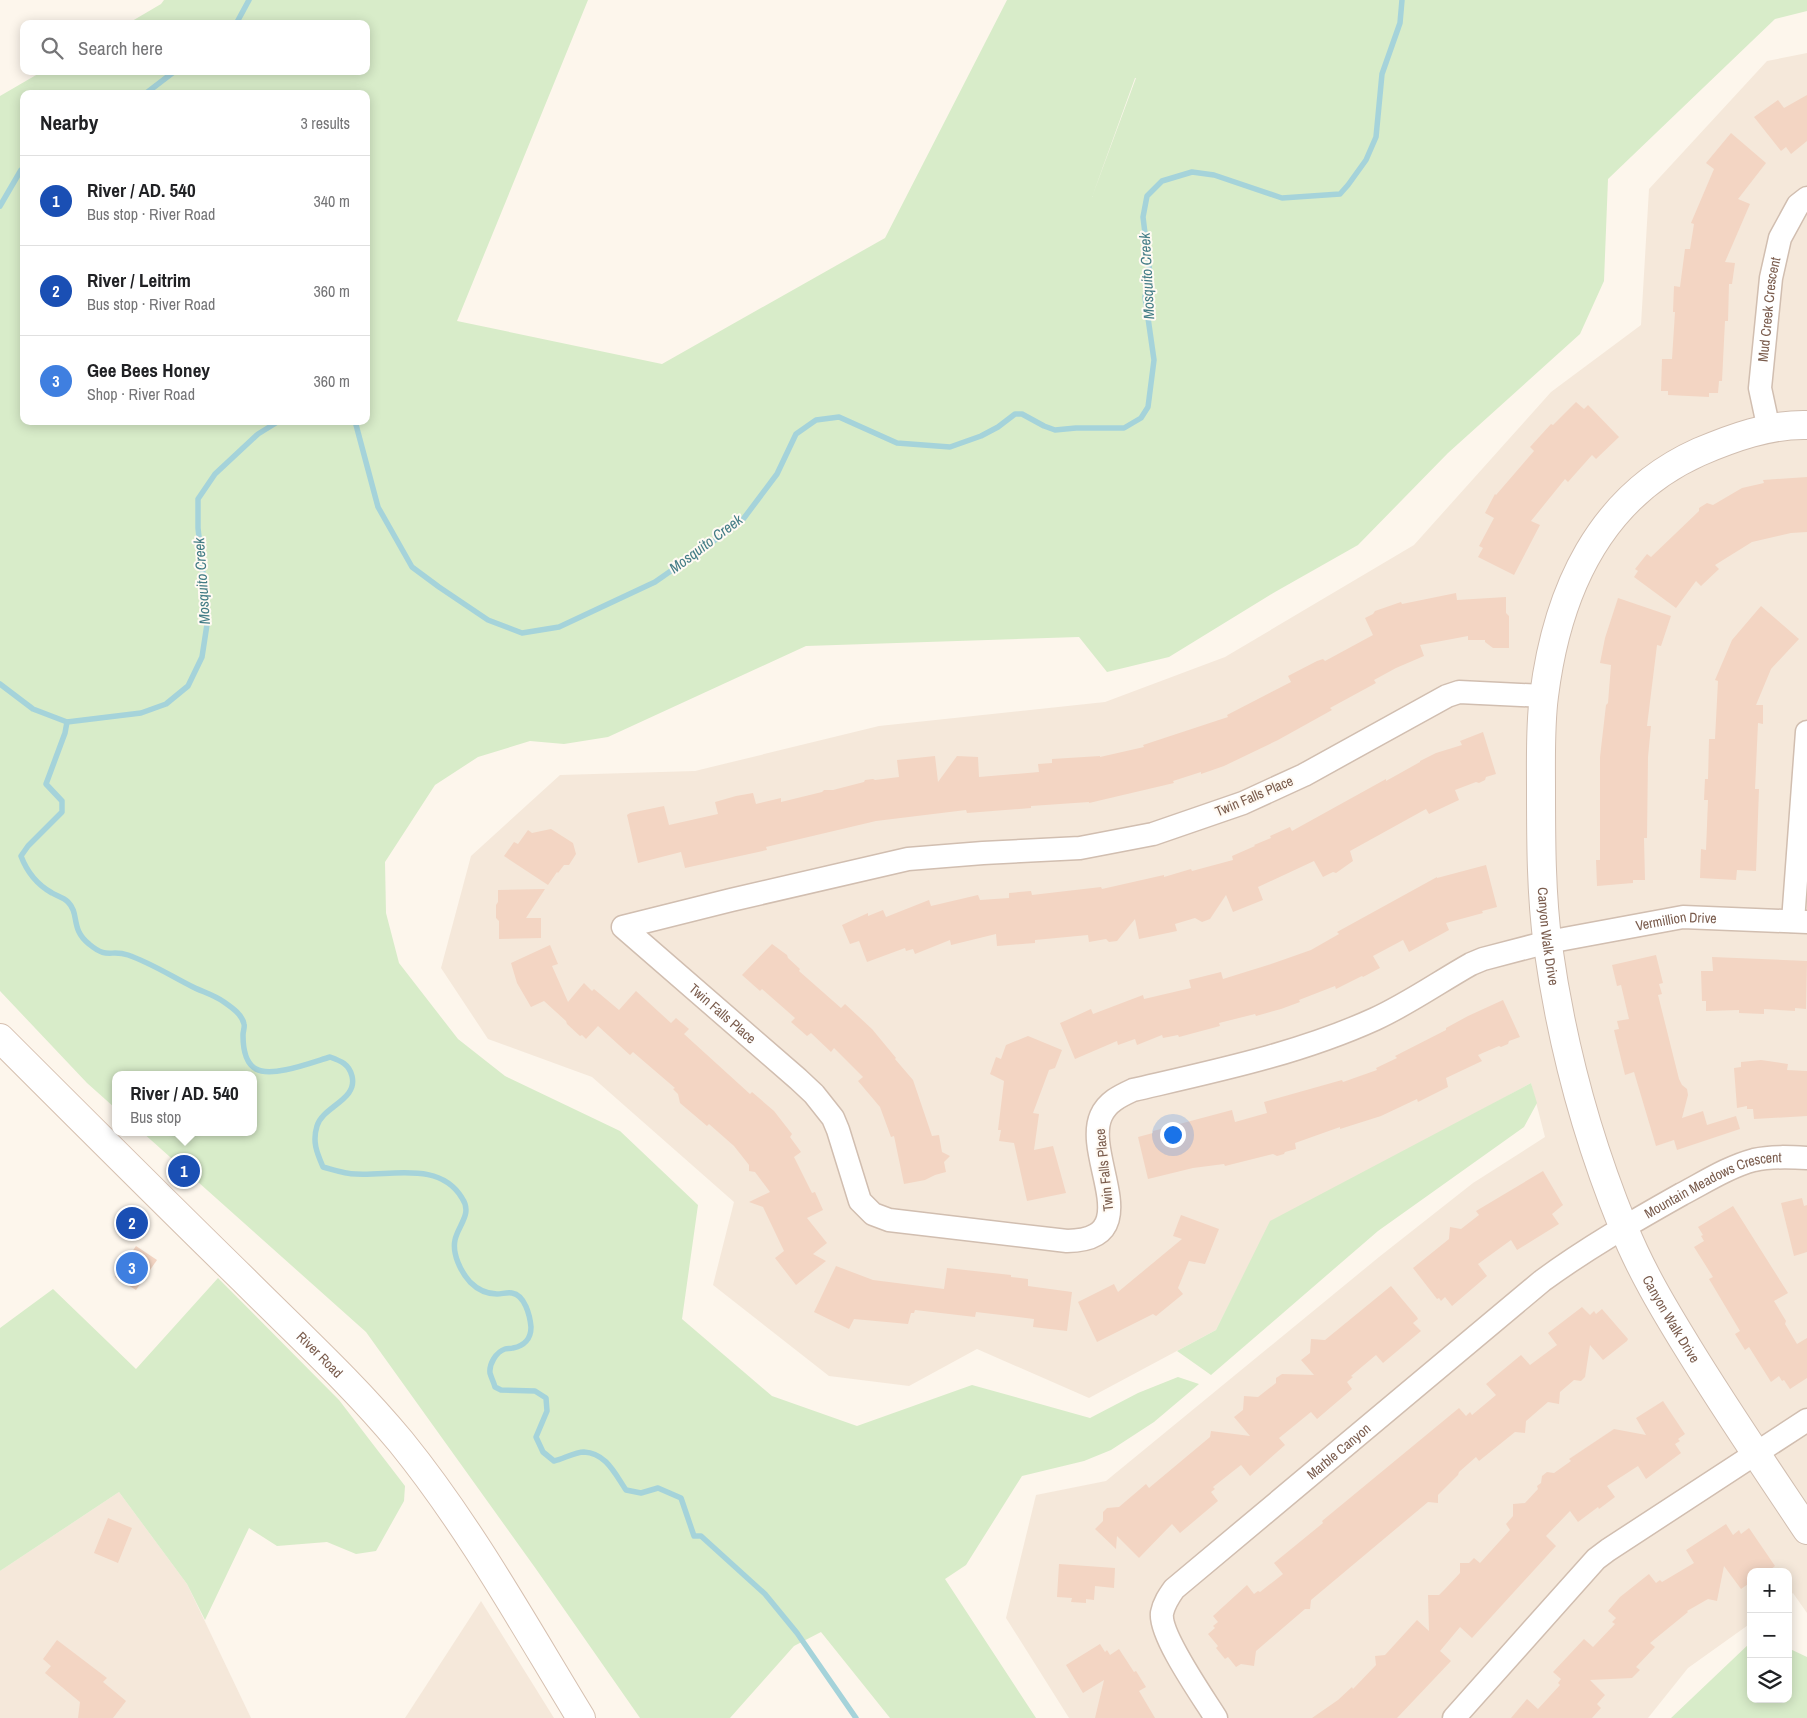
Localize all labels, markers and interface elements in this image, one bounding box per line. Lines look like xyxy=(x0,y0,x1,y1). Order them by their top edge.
search box xyxy=(20,20,370,75)
icon: search xyxy=(38,34,66,62)
text: Search here xyxy=(78,35,163,61)
text: Nearby xyxy=(40,108,98,137)
text: 3 results xyxy=(300,112,350,134)
text: River / AD. 540 xyxy=(87,177,196,203)
text: 1 xyxy=(52,190,60,212)
text: 340 m xyxy=(314,190,350,212)
text: Bus stop · River Road xyxy=(87,203,215,225)
water label: Mosquito Creek xyxy=(1134,231,1159,320)
street label: Mud Creek Crescent xyxy=(1754,255,1784,363)
text: River / Leitrim xyxy=(87,267,191,293)
text: 2 xyxy=(52,280,60,302)
text: 360 m xyxy=(314,280,350,302)
text: Bus stop · River Road xyxy=(87,293,215,315)
text: Gee Bees Honey xyxy=(87,357,210,383)
text: 3 xyxy=(52,370,60,392)
text: 360 m xyxy=(314,370,350,392)
text: Shop · River Road xyxy=(87,383,195,405)
water label: Mosquito Creek xyxy=(665,509,747,578)
water label: Mosquito Creek xyxy=(188,536,215,625)
street label: Twin Falls Place xyxy=(1212,771,1296,821)
street label: Canyon Walk Drive xyxy=(1534,887,1563,987)
street label: Vermillion Drive xyxy=(1634,908,1717,935)
street label: Twin Falls Place xyxy=(685,979,760,1048)
popup xyxy=(112,1071,257,1136)
text: River / AD. 540 xyxy=(130,1080,239,1106)
text: Bus stop xyxy=(130,1106,181,1128)
your location xyxy=(1160,1122,1186,1148)
street label: Twin Falls Place xyxy=(1091,1128,1117,1212)
street label: Mountain Meadows Crescent xyxy=(1641,1148,1782,1223)
pin: 1 xyxy=(168,1152,200,1190)
pin: 2 xyxy=(116,1204,148,1242)
pin: 3 xyxy=(116,1249,148,1287)
street label: Canyon Walk Drive xyxy=(1638,1272,1704,1366)
street label: River Road xyxy=(293,1328,347,1382)
street label: Marble Canyon xyxy=(1303,1419,1374,1483)
map controls xyxy=(1747,1568,1792,1703)
button: + xyxy=(1747,1568,1792,1613)
button: − xyxy=(1747,1613,1792,1658)
button: layers xyxy=(1747,1658,1792,1703)

